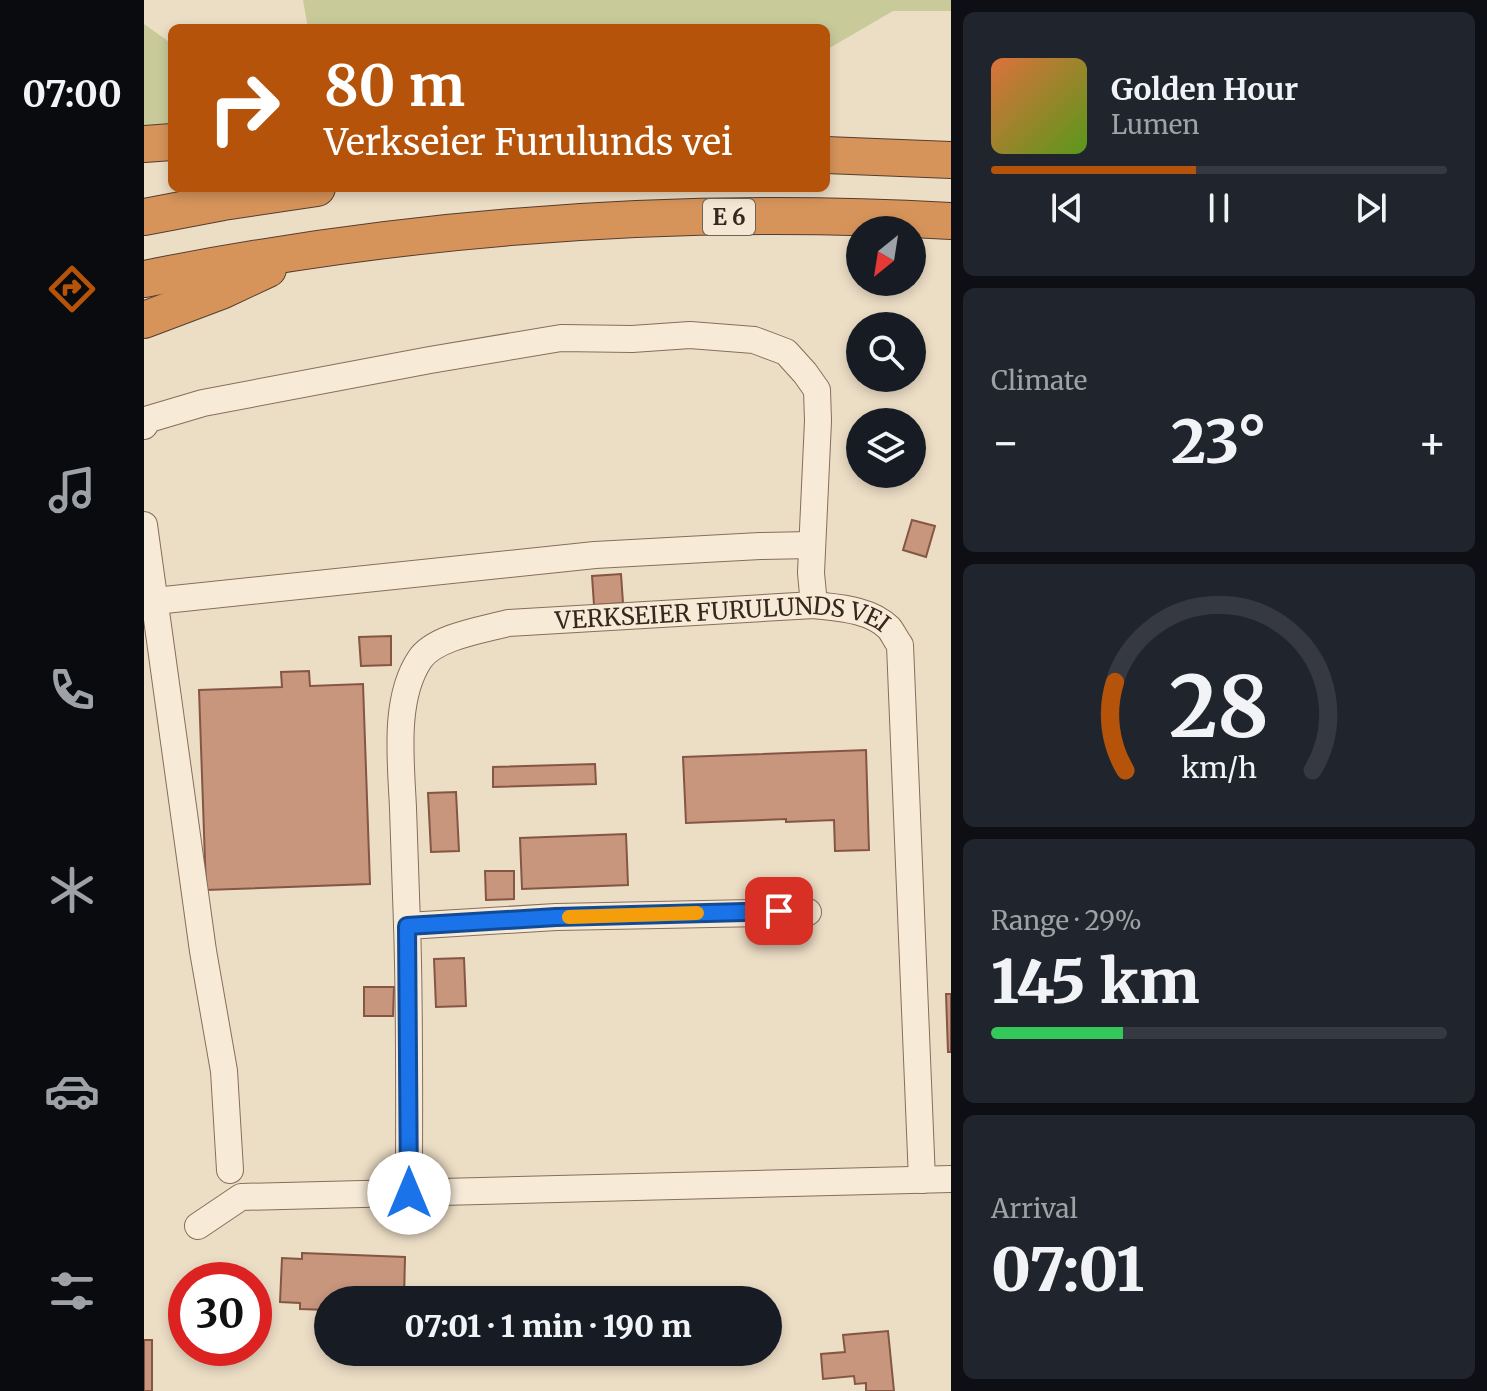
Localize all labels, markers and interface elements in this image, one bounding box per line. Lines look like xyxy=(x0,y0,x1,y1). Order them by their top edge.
text: 80 m xyxy=(324,51,465,121)
icon: right xyxy=(192,56,296,160)
text: Golden Hour xyxy=(1111,70,1298,108)
text: 07:00 xyxy=(22,72,122,117)
text: Lumen xyxy=(1111,108,1200,141)
text: Verkseier Furulunds vei xyxy=(324,120,733,165)
icon: previous xyxy=(1045,186,1089,230)
icon: pause xyxy=(1197,186,1241,230)
icon: next xyxy=(1349,186,1393,230)
road number: E 6 xyxy=(703,199,755,235)
north arrow xyxy=(846,216,926,296)
map controls xyxy=(846,216,926,488)
icon: directions xyxy=(44,261,100,317)
button: search xyxy=(846,312,926,392)
text: Climate xyxy=(991,364,1087,397)
text: 23° xyxy=(1171,404,1267,479)
button: layers xyxy=(846,408,926,488)
text: − xyxy=(991,415,1020,470)
text: + xyxy=(1418,415,1447,470)
icon: music xyxy=(44,462,100,518)
street label: VERKSEIER FURULUNDS VEI xyxy=(553,590,897,638)
text: 28 xyxy=(1169,655,1269,760)
icon: phone xyxy=(44,662,100,718)
text: km/h xyxy=(1181,751,1257,787)
icon: climate xyxy=(44,862,100,918)
pin xyxy=(745,877,813,945)
icon: arrive xyxy=(757,889,801,933)
text: Range · 29% xyxy=(991,904,1142,937)
text: 145 km xyxy=(991,944,1200,1019)
icon: car xyxy=(44,1063,100,1119)
position arrow xyxy=(367,1151,451,1235)
text: Arrival xyxy=(991,1192,1078,1225)
text: 07:01 xyxy=(991,1232,1144,1307)
speed limit sign: 30 xyxy=(168,1262,272,1366)
icon: filters xyxy=(44,1263,100,1319)
text: 07:01 · 1 min · 190 m xyxy=(404,1307,692,1345)

